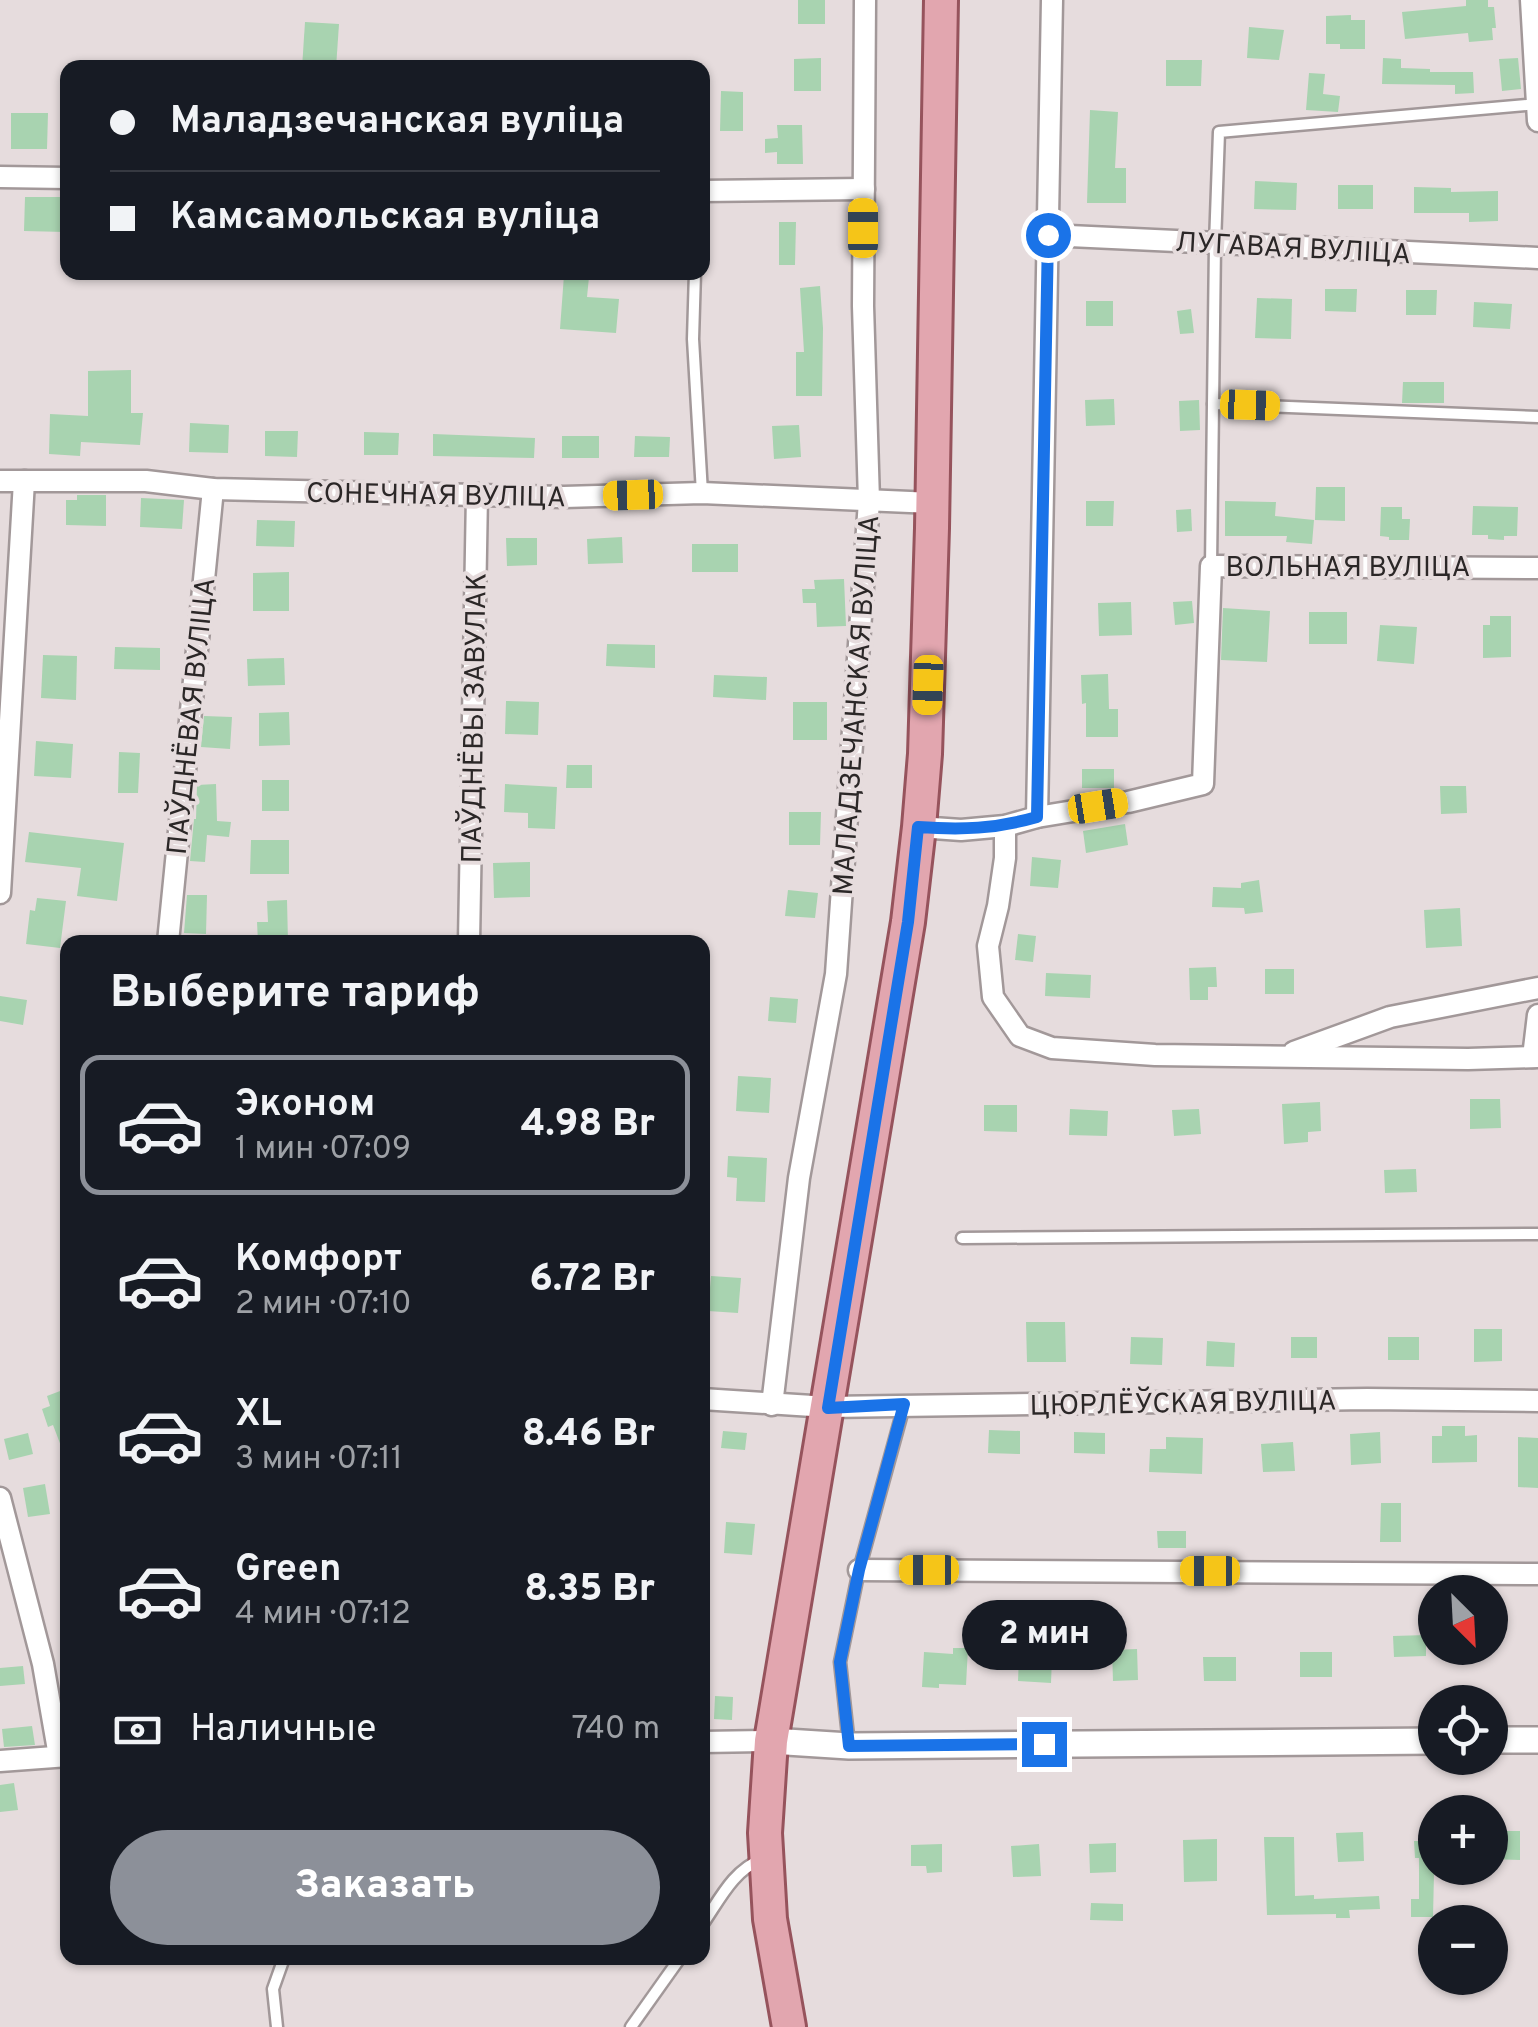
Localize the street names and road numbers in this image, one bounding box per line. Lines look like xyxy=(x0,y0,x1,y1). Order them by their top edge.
street label: ЛУГАВАЯ ВУЛІЦА xyxy=(1174,226,1412,274)
street label: СОНЕЧНАЯ ВУЛІЦА xyxy=(306,477,566,517)
street label: МАЛАДЗЕЧАНСКАЯ ВУЛІЦА xyxy=(827,514,889,897)
street label: ВОЛЬНАЯ ВУЛІЦА xyxy=(1226,551,1470,587)
street label: ПАЎДНЁВЫ ЗАВУЛАК xyxy=(453,572,497,864)
street label: ПАЎДНЁВАЯ ВУЛІЦА xyxy=(159,576,225,857)
street label: ЦЮРЛЁЎСКАЯ ВУЛІЦА xyxy=(1029,1382,1337,1426)

